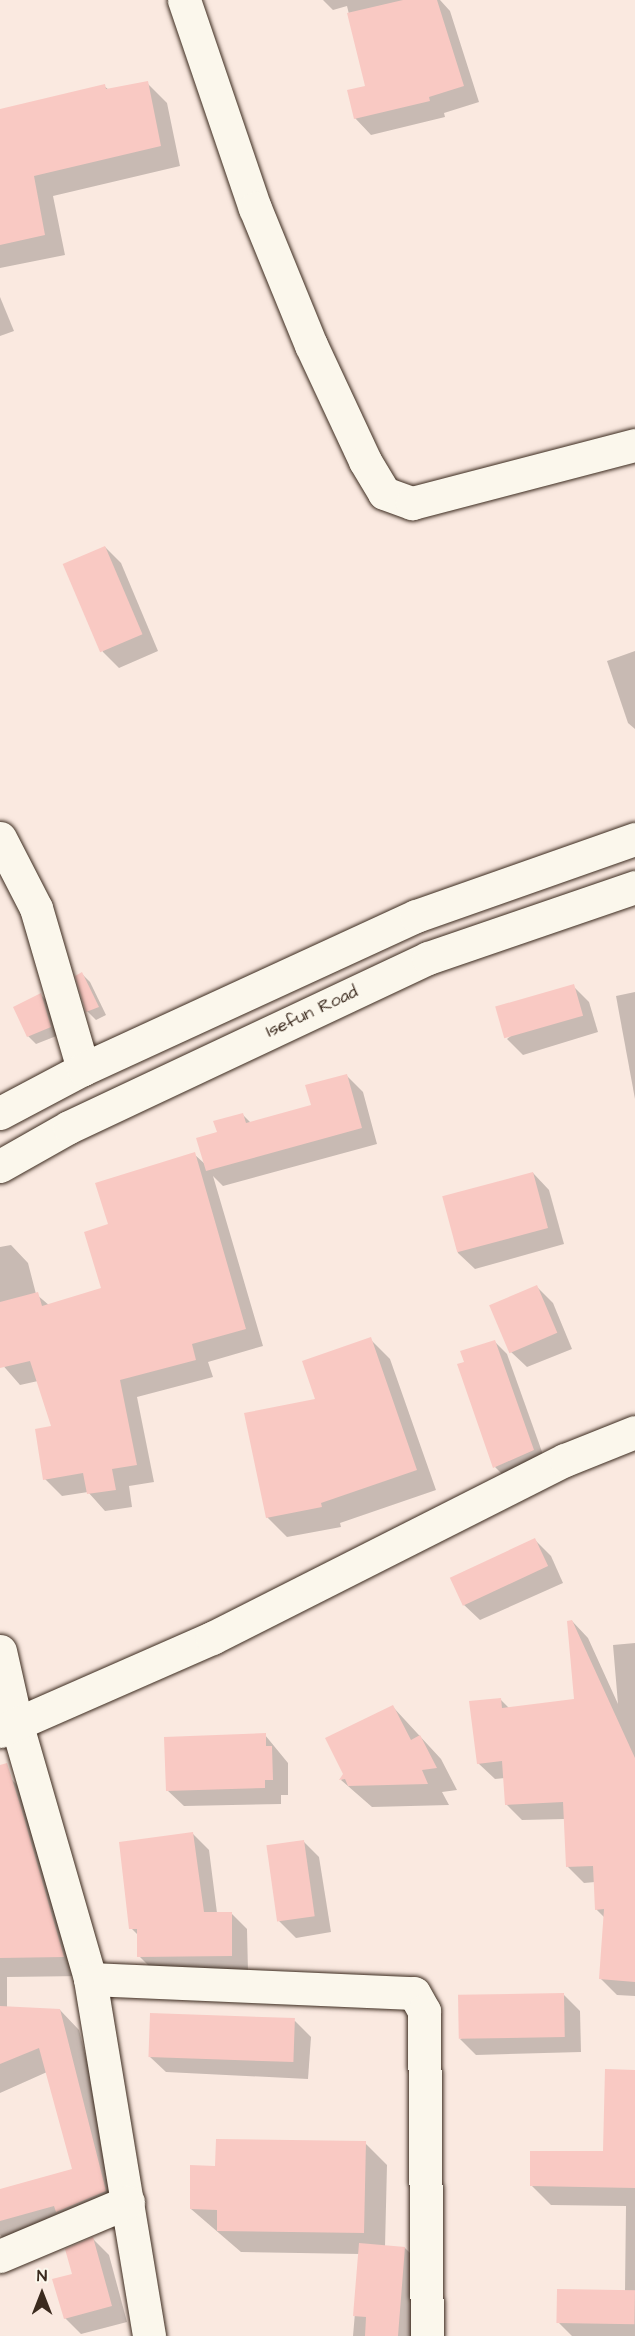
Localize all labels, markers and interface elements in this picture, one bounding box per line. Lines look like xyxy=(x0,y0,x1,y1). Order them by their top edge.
street label: Isefun Road xyxy=(263,981,361,1043)
north arrow xyxy=(12,2264,72,2324)
text: N xyxy=(37,2265,47,2287)

